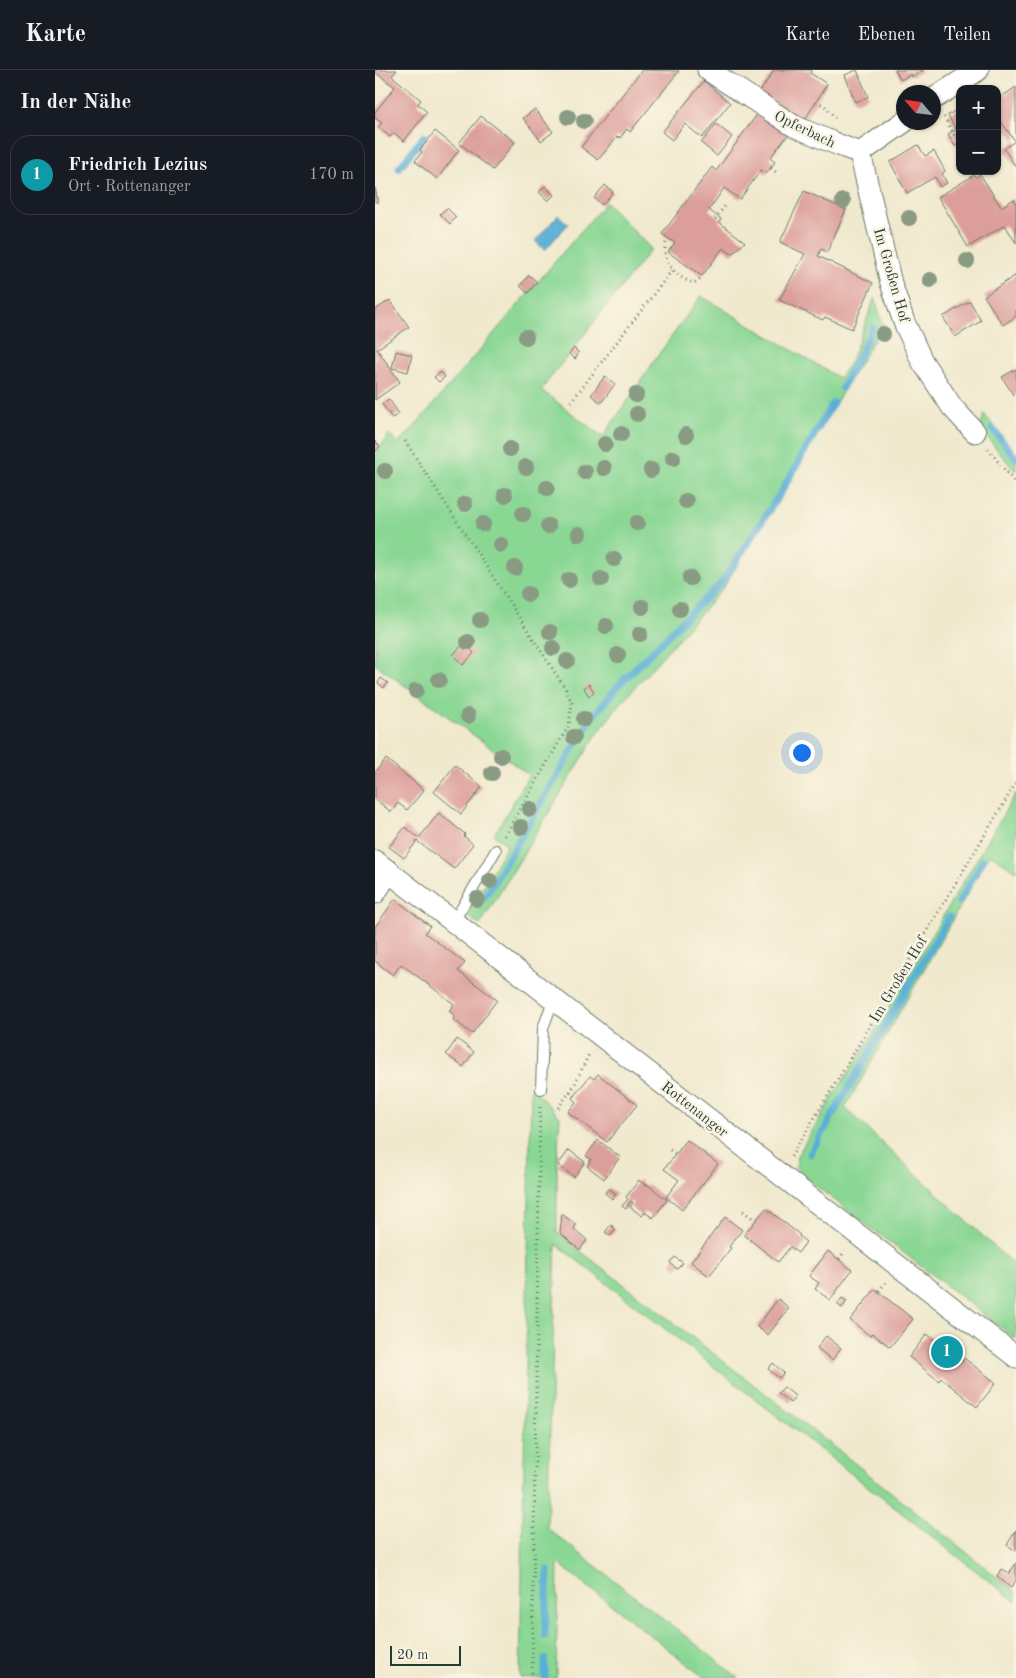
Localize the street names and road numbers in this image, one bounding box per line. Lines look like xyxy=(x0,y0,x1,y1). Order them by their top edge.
street label: Opferbach xyxy=(771,109,837,152)
street label: Im Großen Hof xyxy=(870,226,912,325)
street label: Im Großen Hof xyxy=(868,933,931,1026)
street label: Rottenanger xyxy=(658,1080,730,1141)

